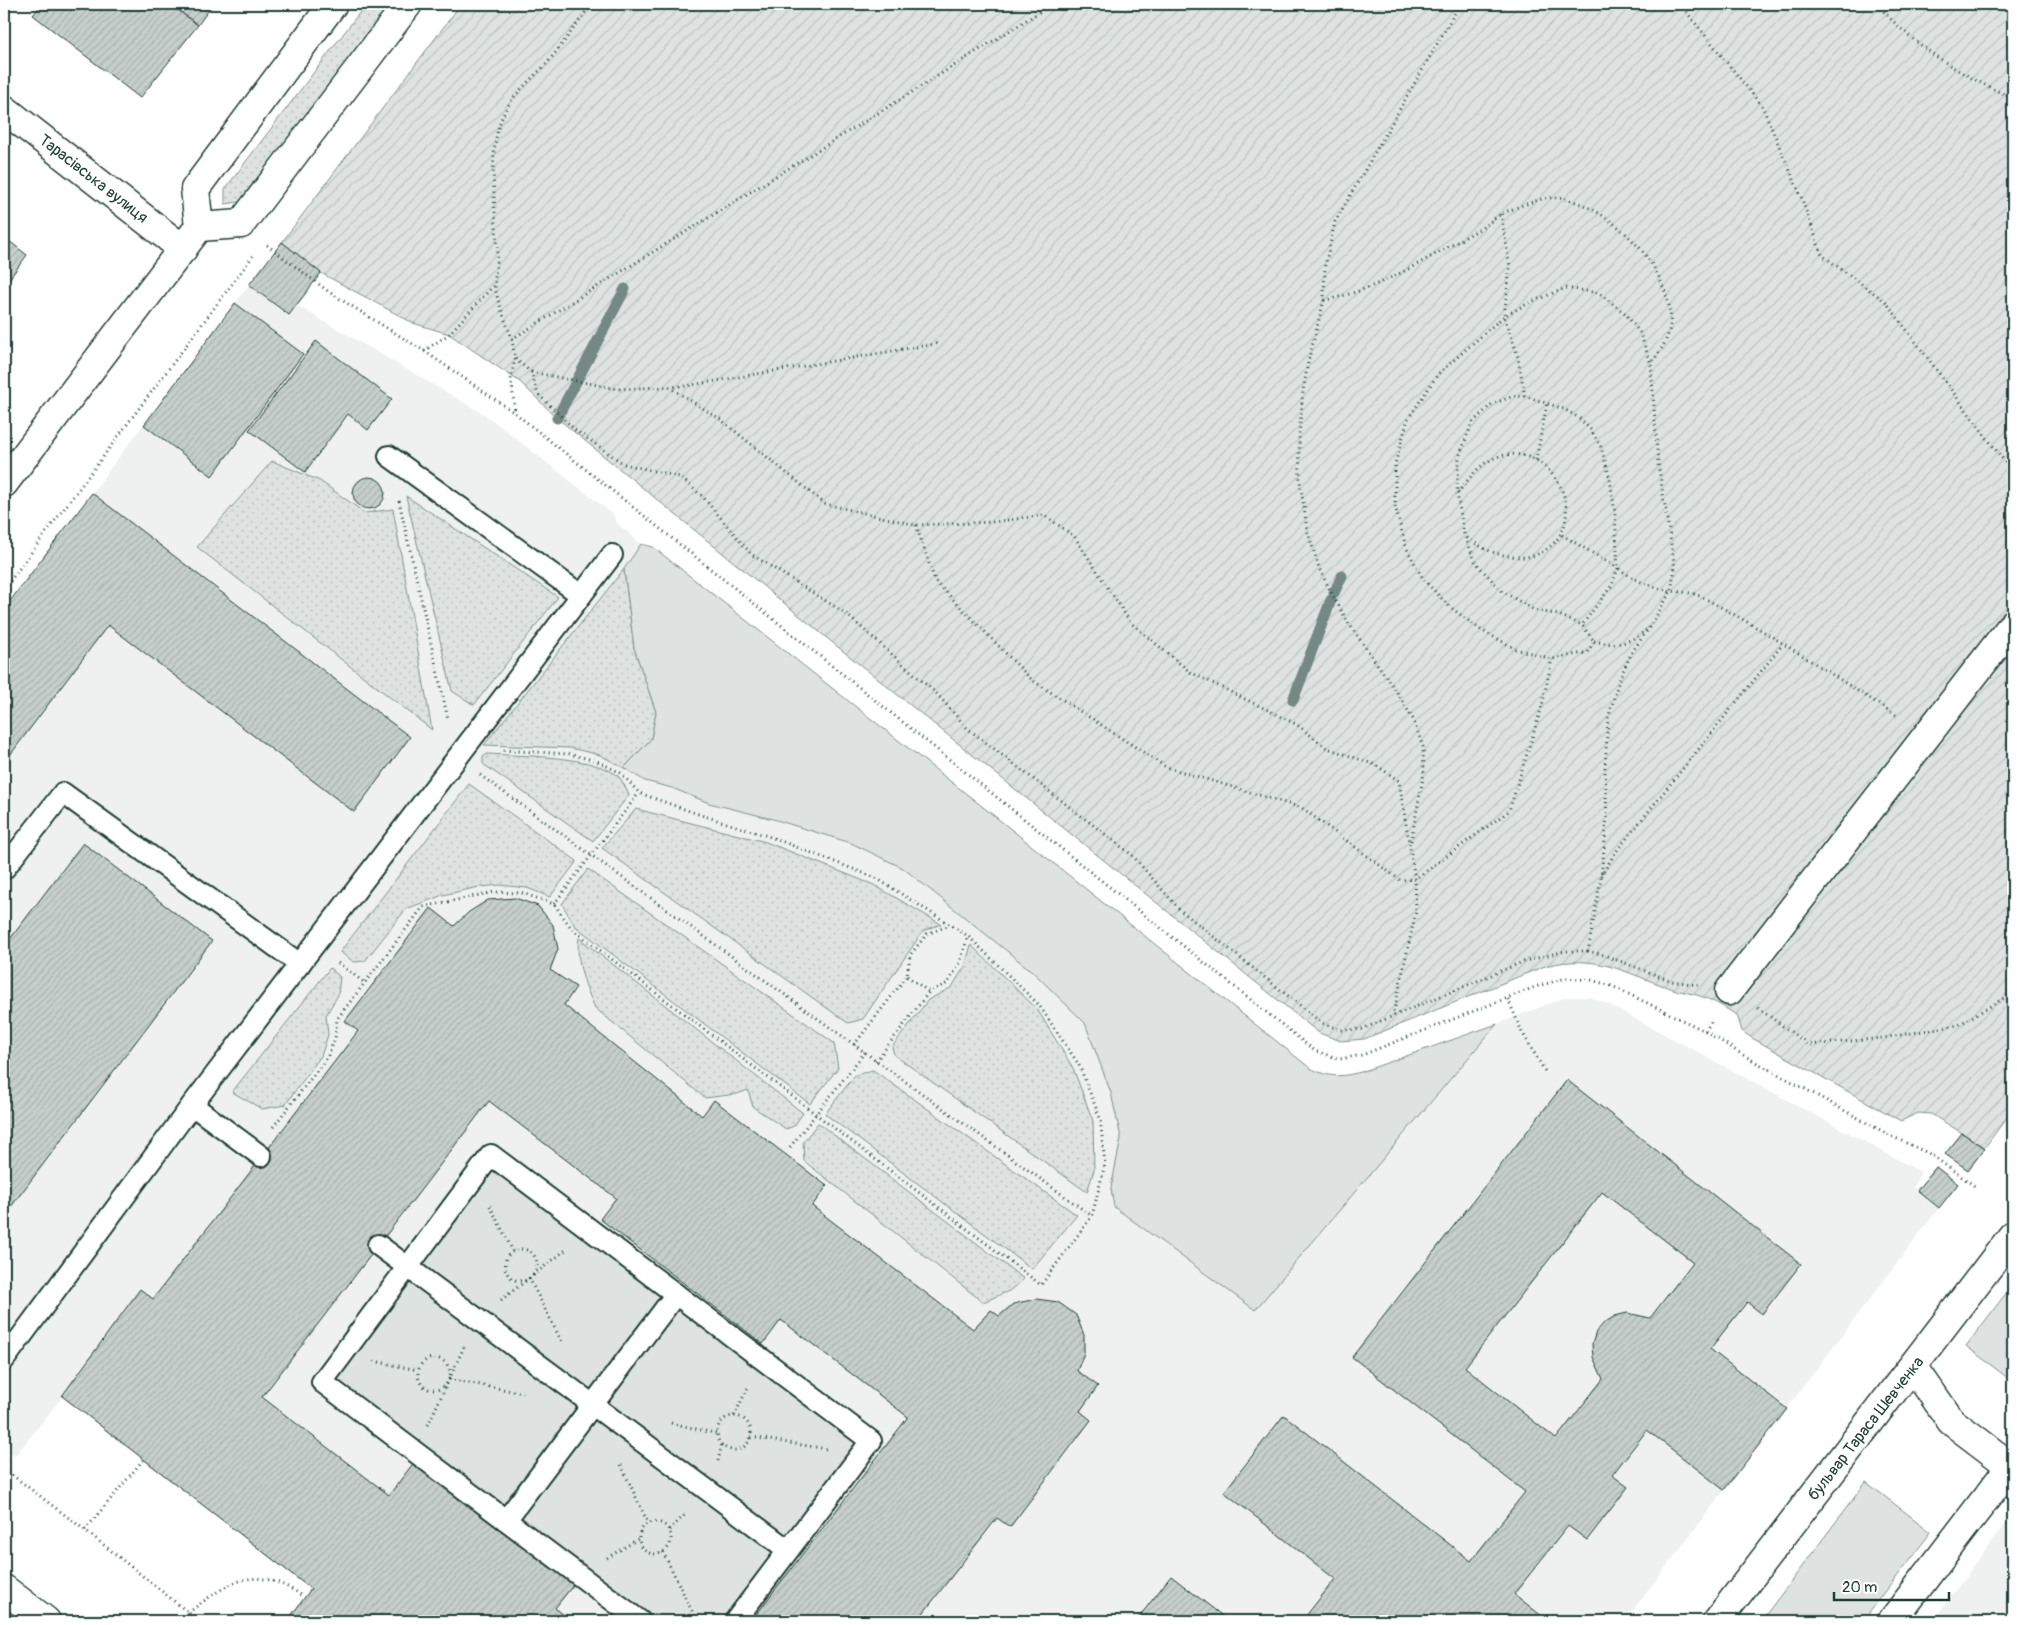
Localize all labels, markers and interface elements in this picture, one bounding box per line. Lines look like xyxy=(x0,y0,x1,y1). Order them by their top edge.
street label: Тарасівська вулиця xyxy=(35,130,152,227)
street label: бульвар Тараса Шевченка xyxy=(1803,1353,1928,1505)
scale bar xyxy=(1834,1570,1950,1602)
text: 20 m xyxy=(1842,1578,1877,1597)

